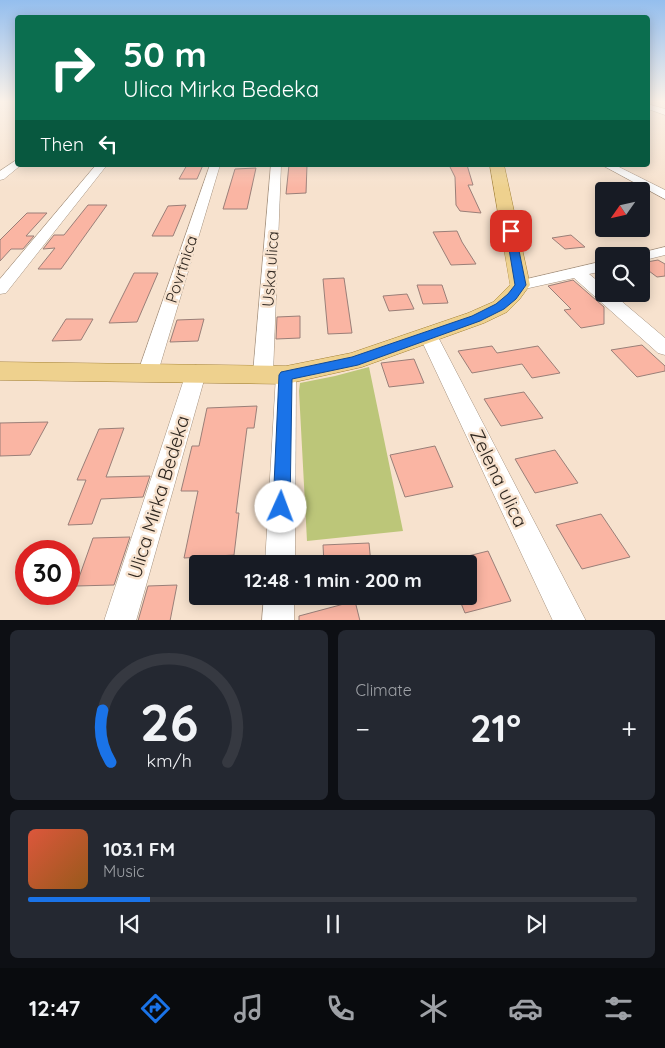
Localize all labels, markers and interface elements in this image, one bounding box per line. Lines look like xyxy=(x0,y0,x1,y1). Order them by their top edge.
text: 50 m xyxy=(123,32,207,76)
icon: right xyxy=(40,35,105,100)
text: Ulica Mirka Bedeka xyxy=(123,75,319,103)
icon: left xyxy=(94,130,122,158)
text: Then xyxy=(40,132,84,156)
north arrow xyxy=(595,182,650,238)
map controls xyxy=(595,182,650,302)
pin xyxy=(490,210,532,252)
icon: arrive xyxy=(497,217,525,245)
street label: Uska ulica xyxy=(257,231,283,307)
street label: Povrtnica xyxy=(161,233,201,305)
button: search xyxy=(595,247,650,302)
street label: Ulica Mirka Bedeka xyxy=(122,413,194,581)
street label: Zelena ulica xyxy=(465,425,533,531)
position arrow xyxy=(254,480,306,532)
speed limit sign: 30 xyxy=(15,540,80,605)
text: 12:48 · 1 min · 200 m xyxy=(244,568,422,592)
text: Climate xyxy=(356,680,412,700)
text: 26 xyxy=(140,689,198,754)
text: 21° xyxy=(470,704,521,752)
text: − xyxy=(356,711,370,746)
text: + xyxy=(621,711,637,746)
text: km/h xyxy=(146,749,191,771)
text: 103.1 FM xyxy=(103,837,175,861)
text: Music xyxy=(103,861,145,881)
icon: previous xyxy=(116,910,144,938)
icon: pause xyxy=(319,910,347,938)
icon: next xyxy=(522,910,550,938)
icon: directions xyxy=(138,991,173,1026)
icon: music xyxy=(231,991,266,1026)
icon: phone xyxy=(323,991,358,1026)
icon: climate xyxy=(416,991,451,1026)
icon: car xyxy=(508,991,543,1026)
icon: filters xyxy=(601,991,636,1026)
text: 12:47 xyxy=(29,994,80,1022)

